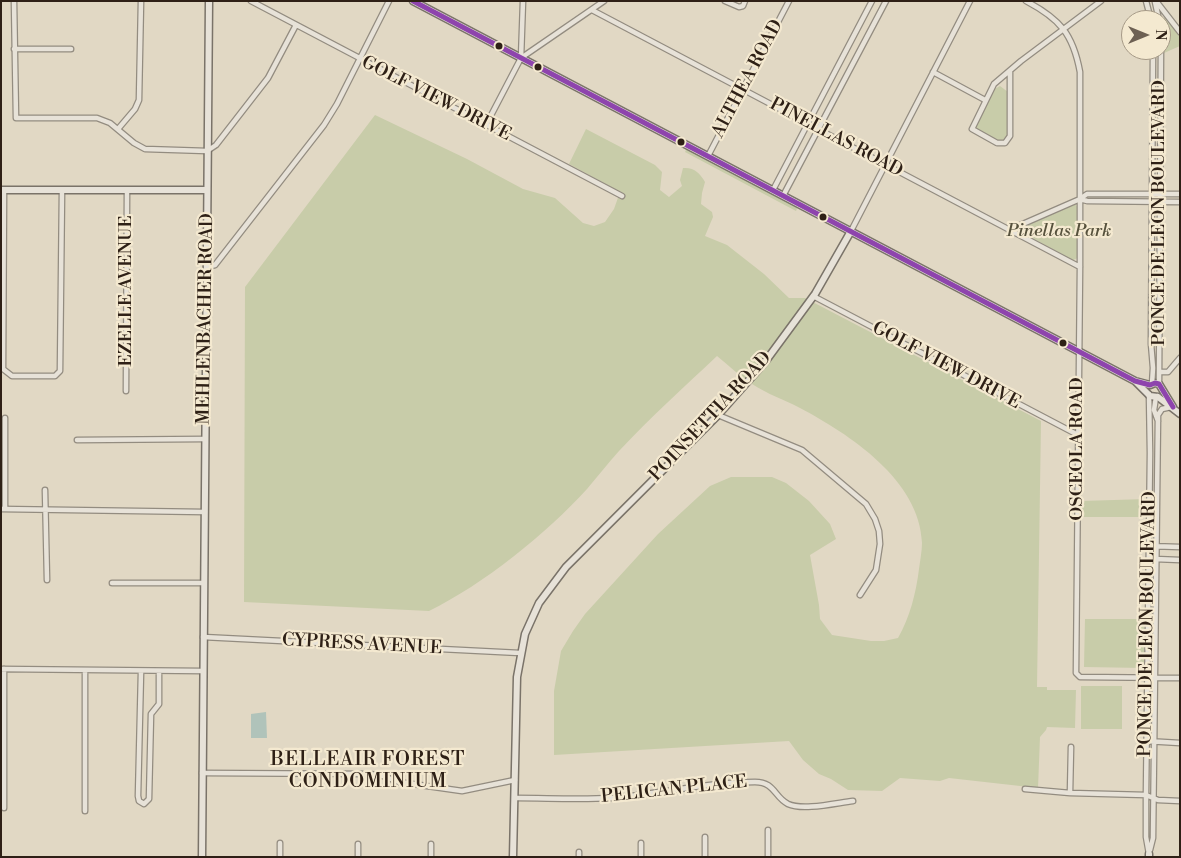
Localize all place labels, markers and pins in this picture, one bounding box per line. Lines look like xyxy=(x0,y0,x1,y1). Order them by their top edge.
unlabelled marker xyxy=(494,41,504,51)
unlabelled marker xyxy=(533,62,543,72)
unlabelled marker xyxy=(676,137,686,147)
unlabelled marker xyxy=(818,212,828,222)
unlabelled marker xyxy=(1058,338,1068,348)

